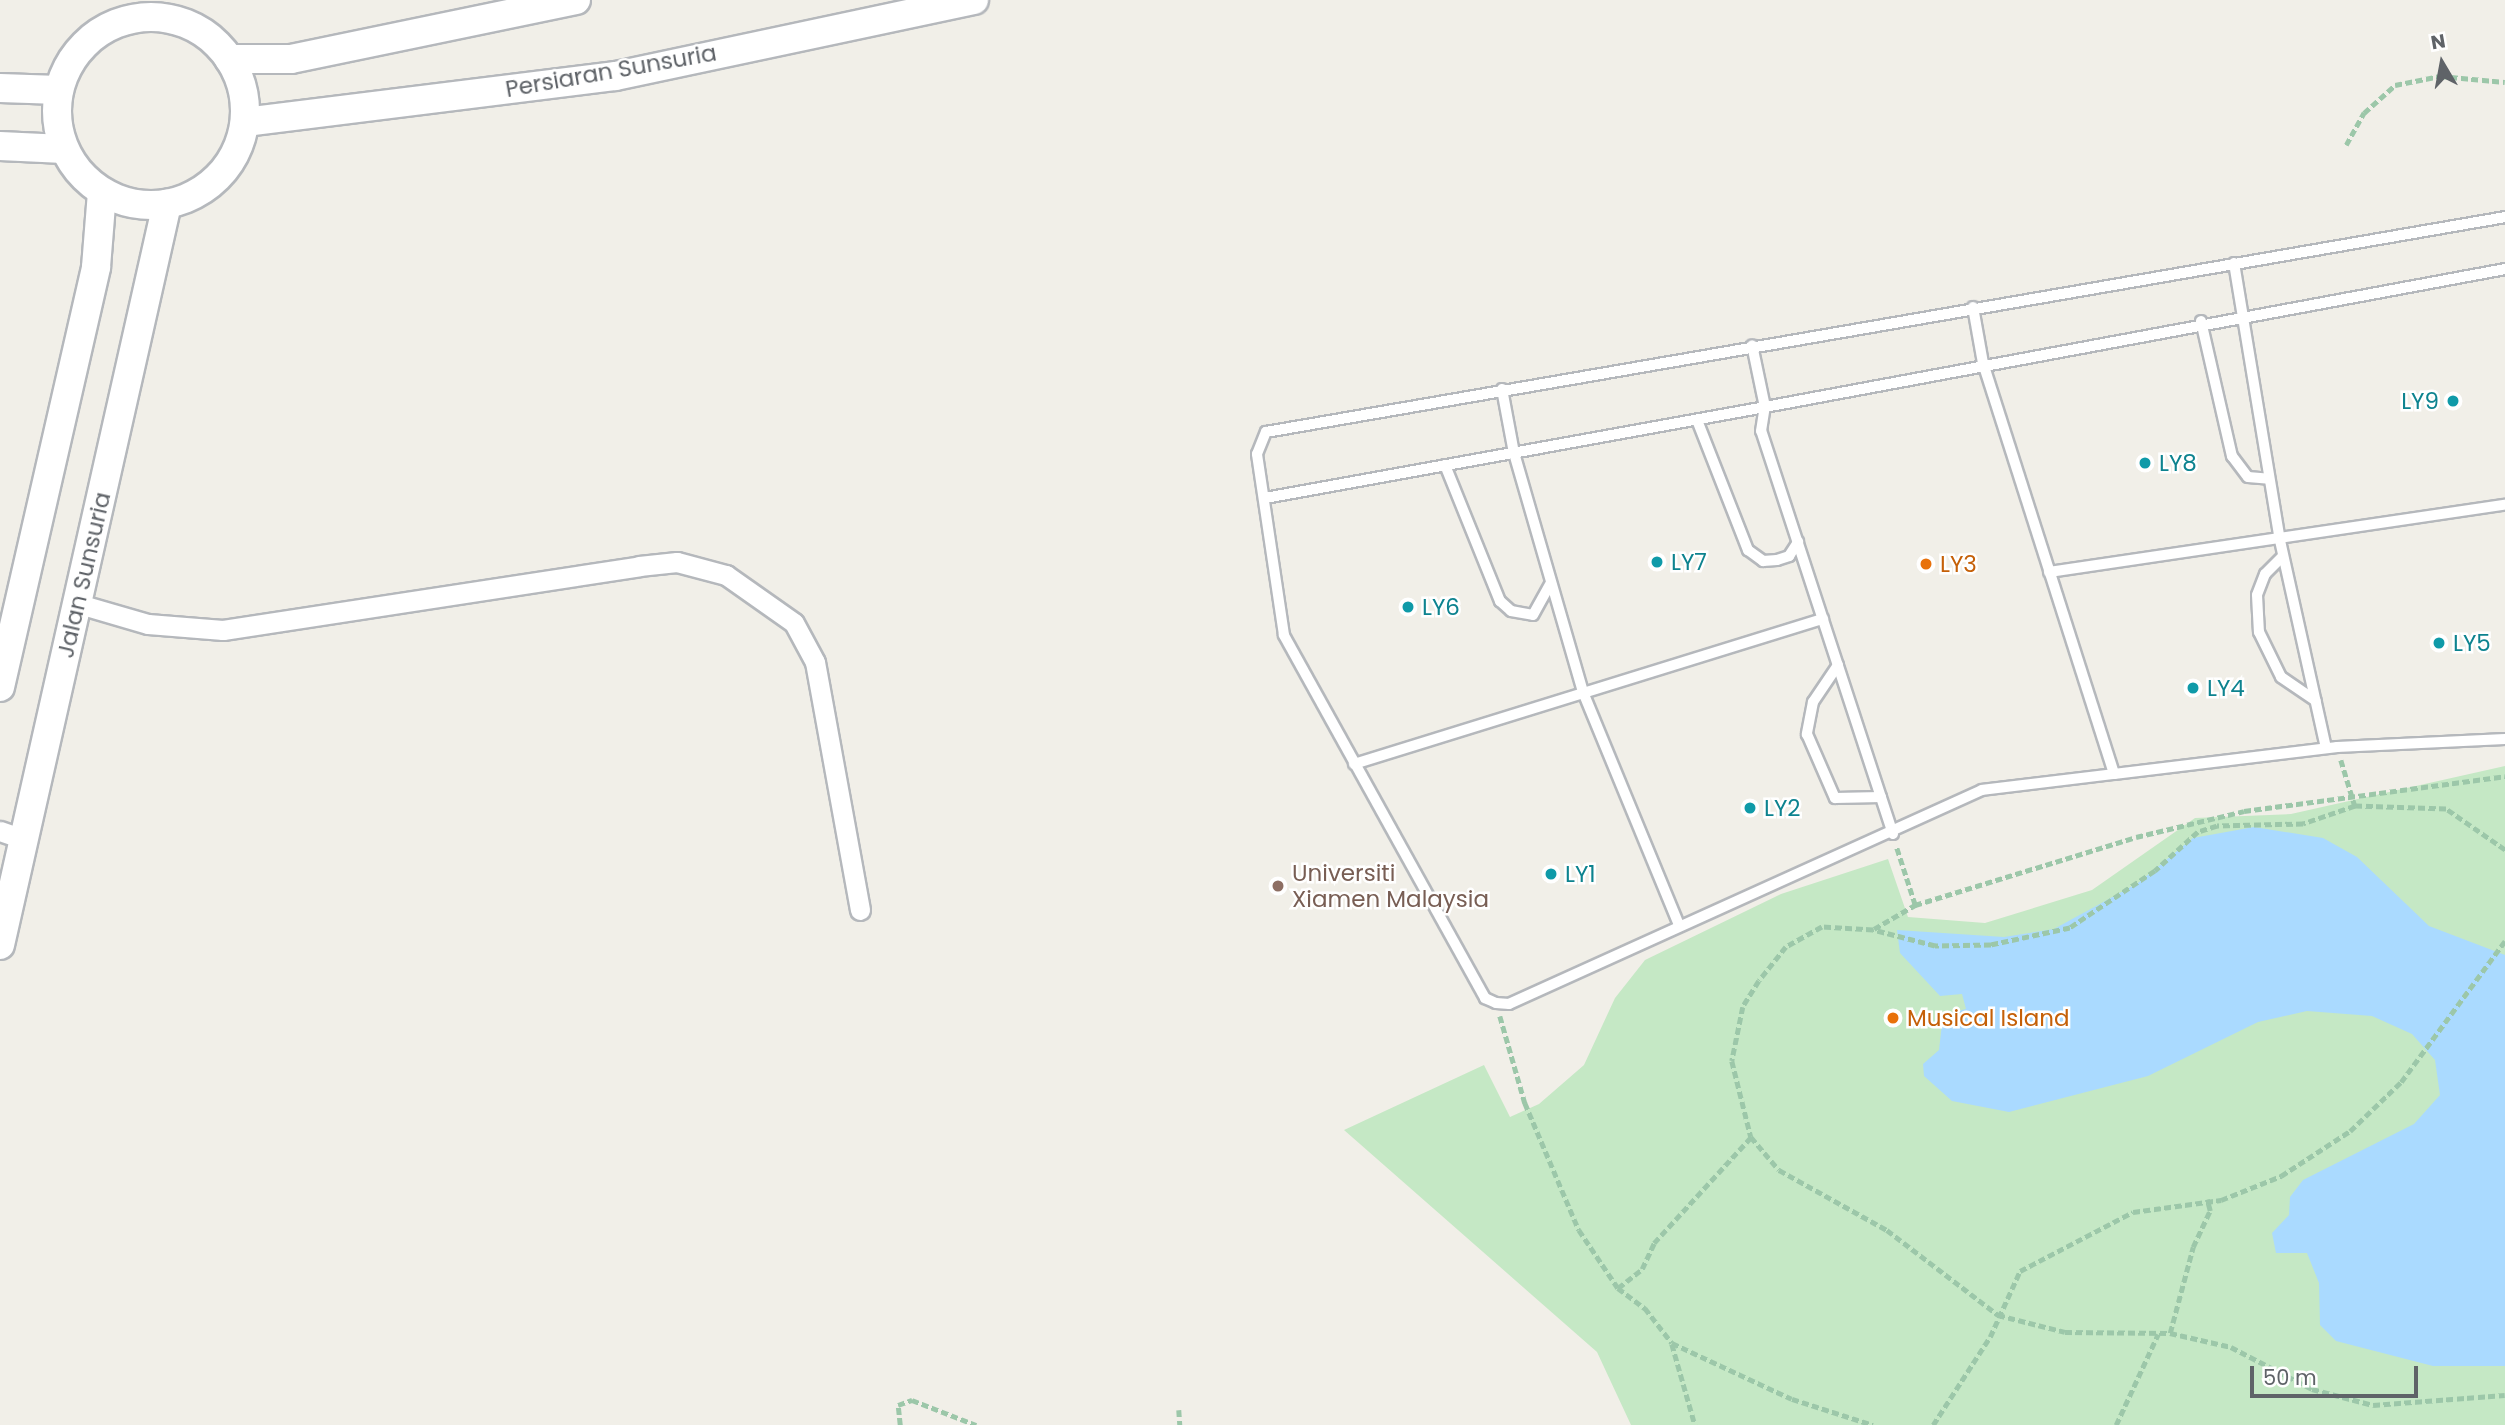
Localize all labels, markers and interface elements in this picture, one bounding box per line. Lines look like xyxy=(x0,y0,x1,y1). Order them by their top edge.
text: N xyxy=(2429,27,2448,56)
north arrow xyxy=(2407,28,2477,98)
street label: Persiaran Sunsuria xyxy=(503,39,719,103)
place label: LY9 xyxy=(2401,387,2439,415)
marker: LY9 xyxy=(2445,393,2461,409)
place label: LY8 xyxy=(2159,449,2197,477)
marker: LY8 xyxy=(2137,455,2153,471)
street label: Jalan Sunsuria xyxy=(52,489,116,661)
place label: LY7 xyxy=(1671,548,1707,576)
place label: LY3 xyxy=(1940,550,1977,578)
marker: LY7 xyxy=(1649,554,1665,570)
marker: LY3 xyxy=(1918,556,1934,572)
place label: LY6 xyxy=(1422,593,1460,621)
marker: LY6 xyxy=(1400,599,1416,615)
place label: LY5 xyxy=(2453,629,2491,657)
marker: LY5 xyxy=(2431,635,2447,651)
place label: LY4 xyxy=(2207,674,2245,702)
marker: LY4 xyxy=(2185,680,2201,696)
place label: LY2 xyxy=(1764,794,1801,822)
marker: LY2 xyxy=(1742,800,1758,816)
place label: Universiti Xiamen Malaysia xyxy=(1292,859,1489,913)
place label: LY1 xyxy=(1565,860,1596,888)
marker: LY1 xyxy=(1543,866,1559,882)
marker: Universiti Xiamen Malaysia xyxy=(1270,878,1286,894)
place label: Musical Island xyxy=(1907,1004,2070,1032)
marker: Musical Island xyxy=(1885,1010,1901,1026)
scale bar xyxy=(2253,1352,2421,1396)
text: 50 m xyxy=(2263,1363,2317,1392)

